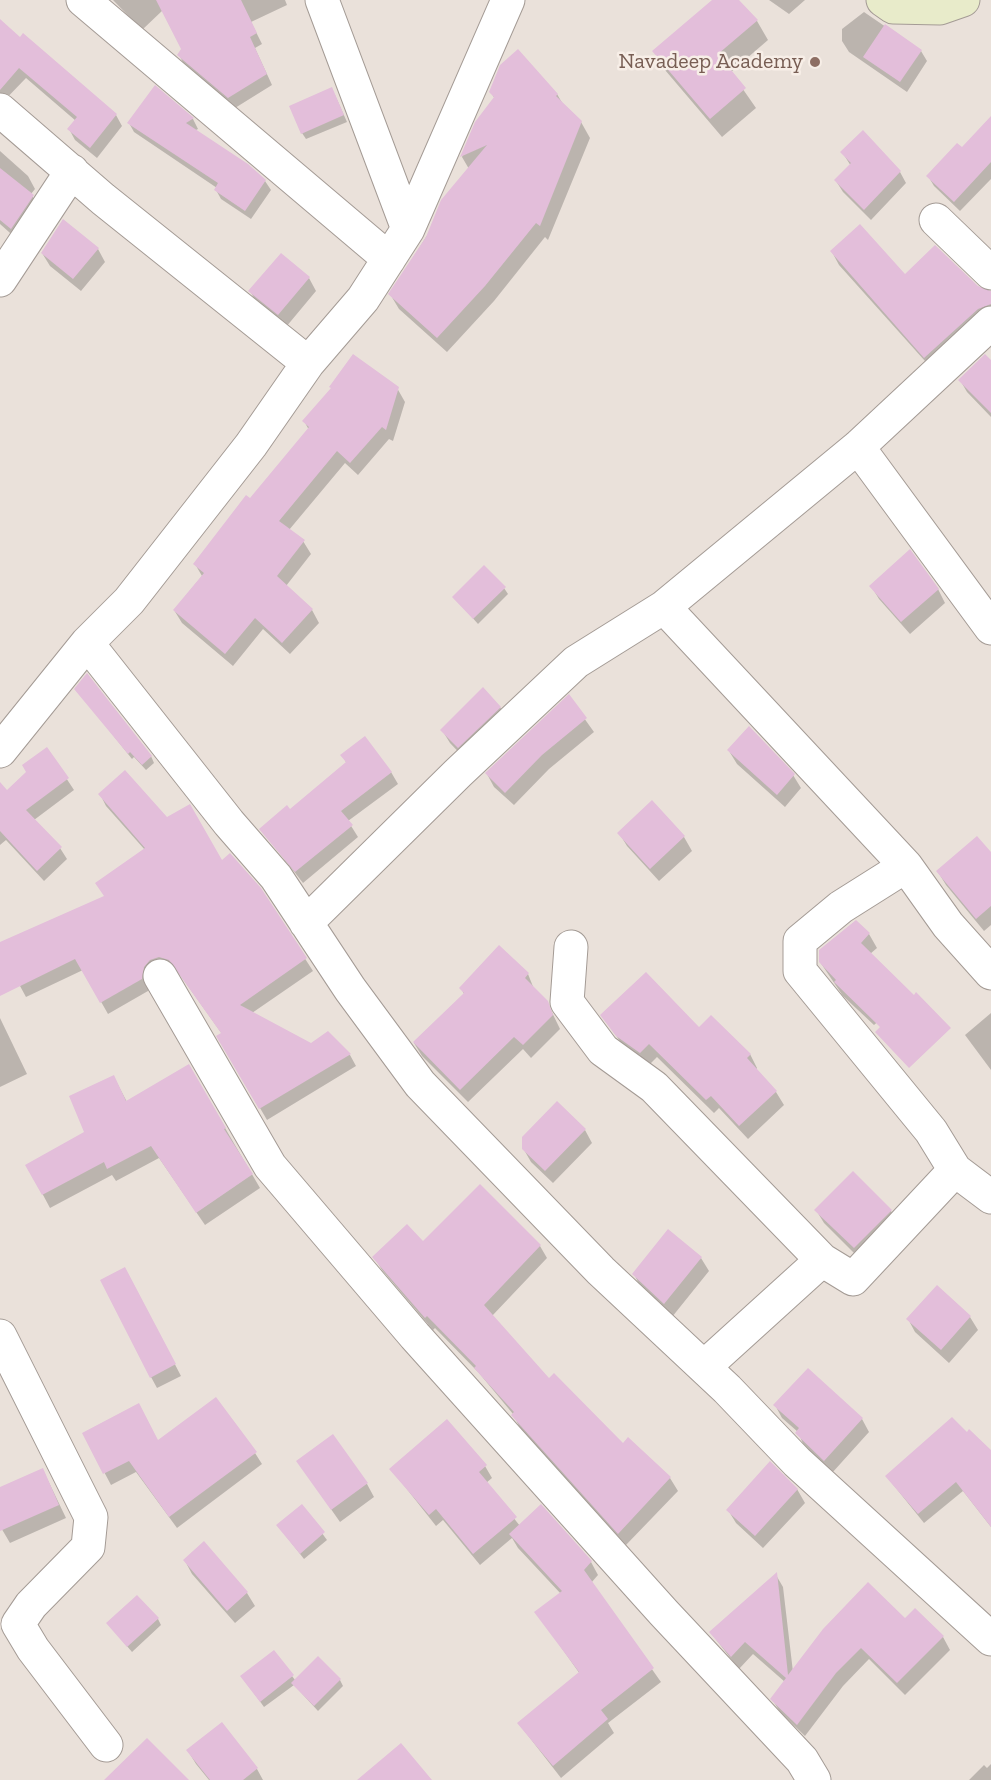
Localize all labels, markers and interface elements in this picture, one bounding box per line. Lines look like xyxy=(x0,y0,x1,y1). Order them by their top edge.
place label: Navadeep Academy xyxy=(619,49,803,75)
marker: Navadeep Academy xyxy=(808,55,822,69)

